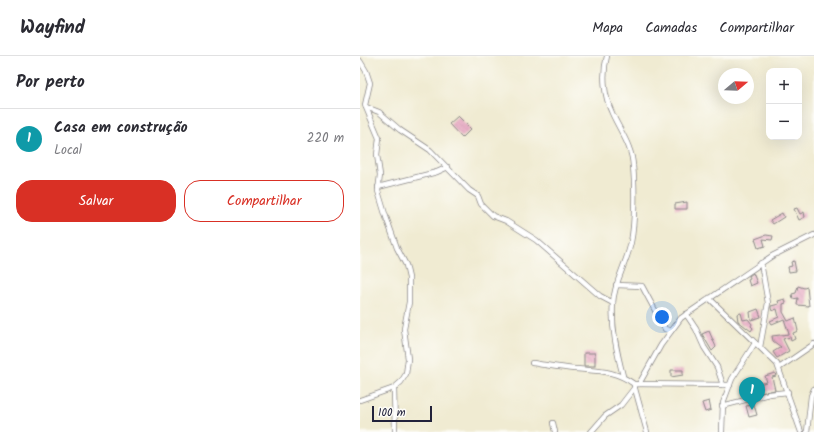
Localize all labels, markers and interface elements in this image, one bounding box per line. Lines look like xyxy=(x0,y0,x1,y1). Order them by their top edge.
text: Wayfind xyxy=(20,13,85,43)
text: Mapa xyxy=(592,17,623,39)
text: Camadas xyxy=(645,17,697,39)
text: Compartilhar xyxy=(719,17,794,39)
north arrow xyxy=(718,68,754,104)
map controls xyxy=(766,68,802,140)
button: + xyxy=(766,68,802,104)
text: Por perto xyxy=(16,69,85,96)
button: − xyxy=(766,104,802,140)
text: Casa em construção xyxy=(54,116,188,140)
text: 1 xyxy=(27,128,31,149)
text: 220 m xyxy=(307,128,344,149)
text: Local xyxy=(54,140,82,161)
button: Salvar xyxy=(16,180,176,222)
button: Compartilhar xyxy=(184,180,344,222)
your location xyxy=(652,307,672,327)
pin: 1 xyxy=(739,377,765,410)
scale bar xyxy=(372,404,432,423)
text: 100 m xyxy=(378,404,406,422)

